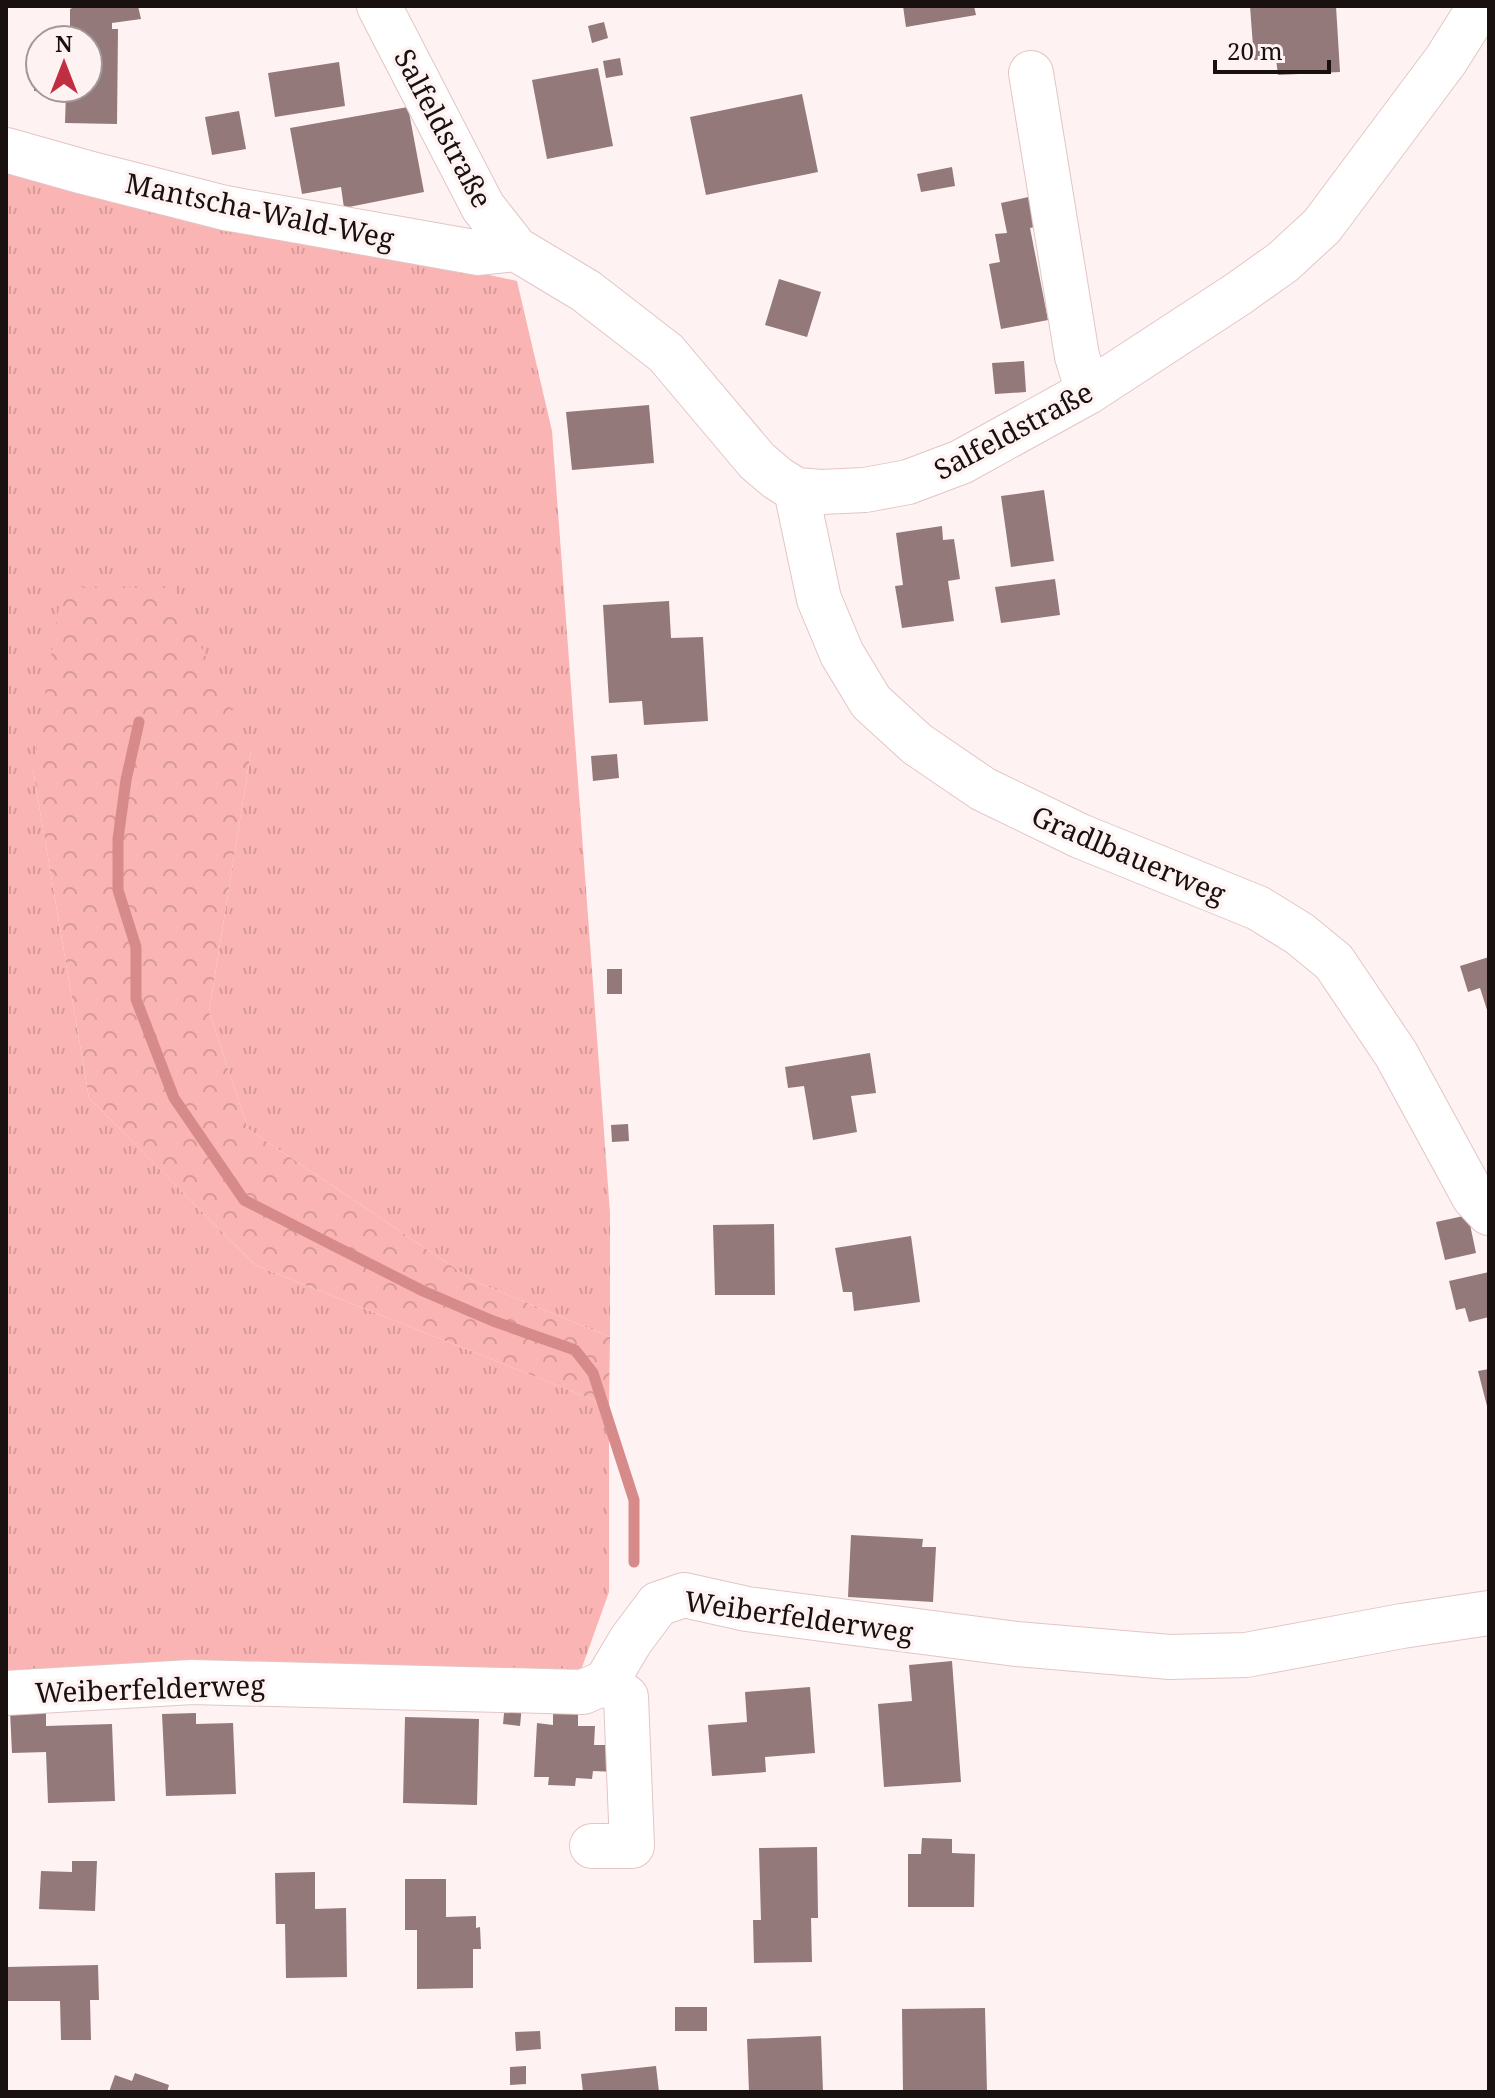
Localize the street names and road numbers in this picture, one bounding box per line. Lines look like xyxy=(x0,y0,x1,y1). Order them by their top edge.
street label: Salfeldstraße xyxy=(386,42,502,214)
street label: Mantscha-Wald-Weg xyxy=(122,163,398,257)
street label: Salfeldstraße xyxy=(927,372,1099,488)
street label: Gradlbauerweg xyxy=(1026,796,1232,912)
street label: Weiberfelderweg xyxy=(682,1581,916,1651)
street label: Weiberfelderweg xyxy=(34,1665,266,1711)

